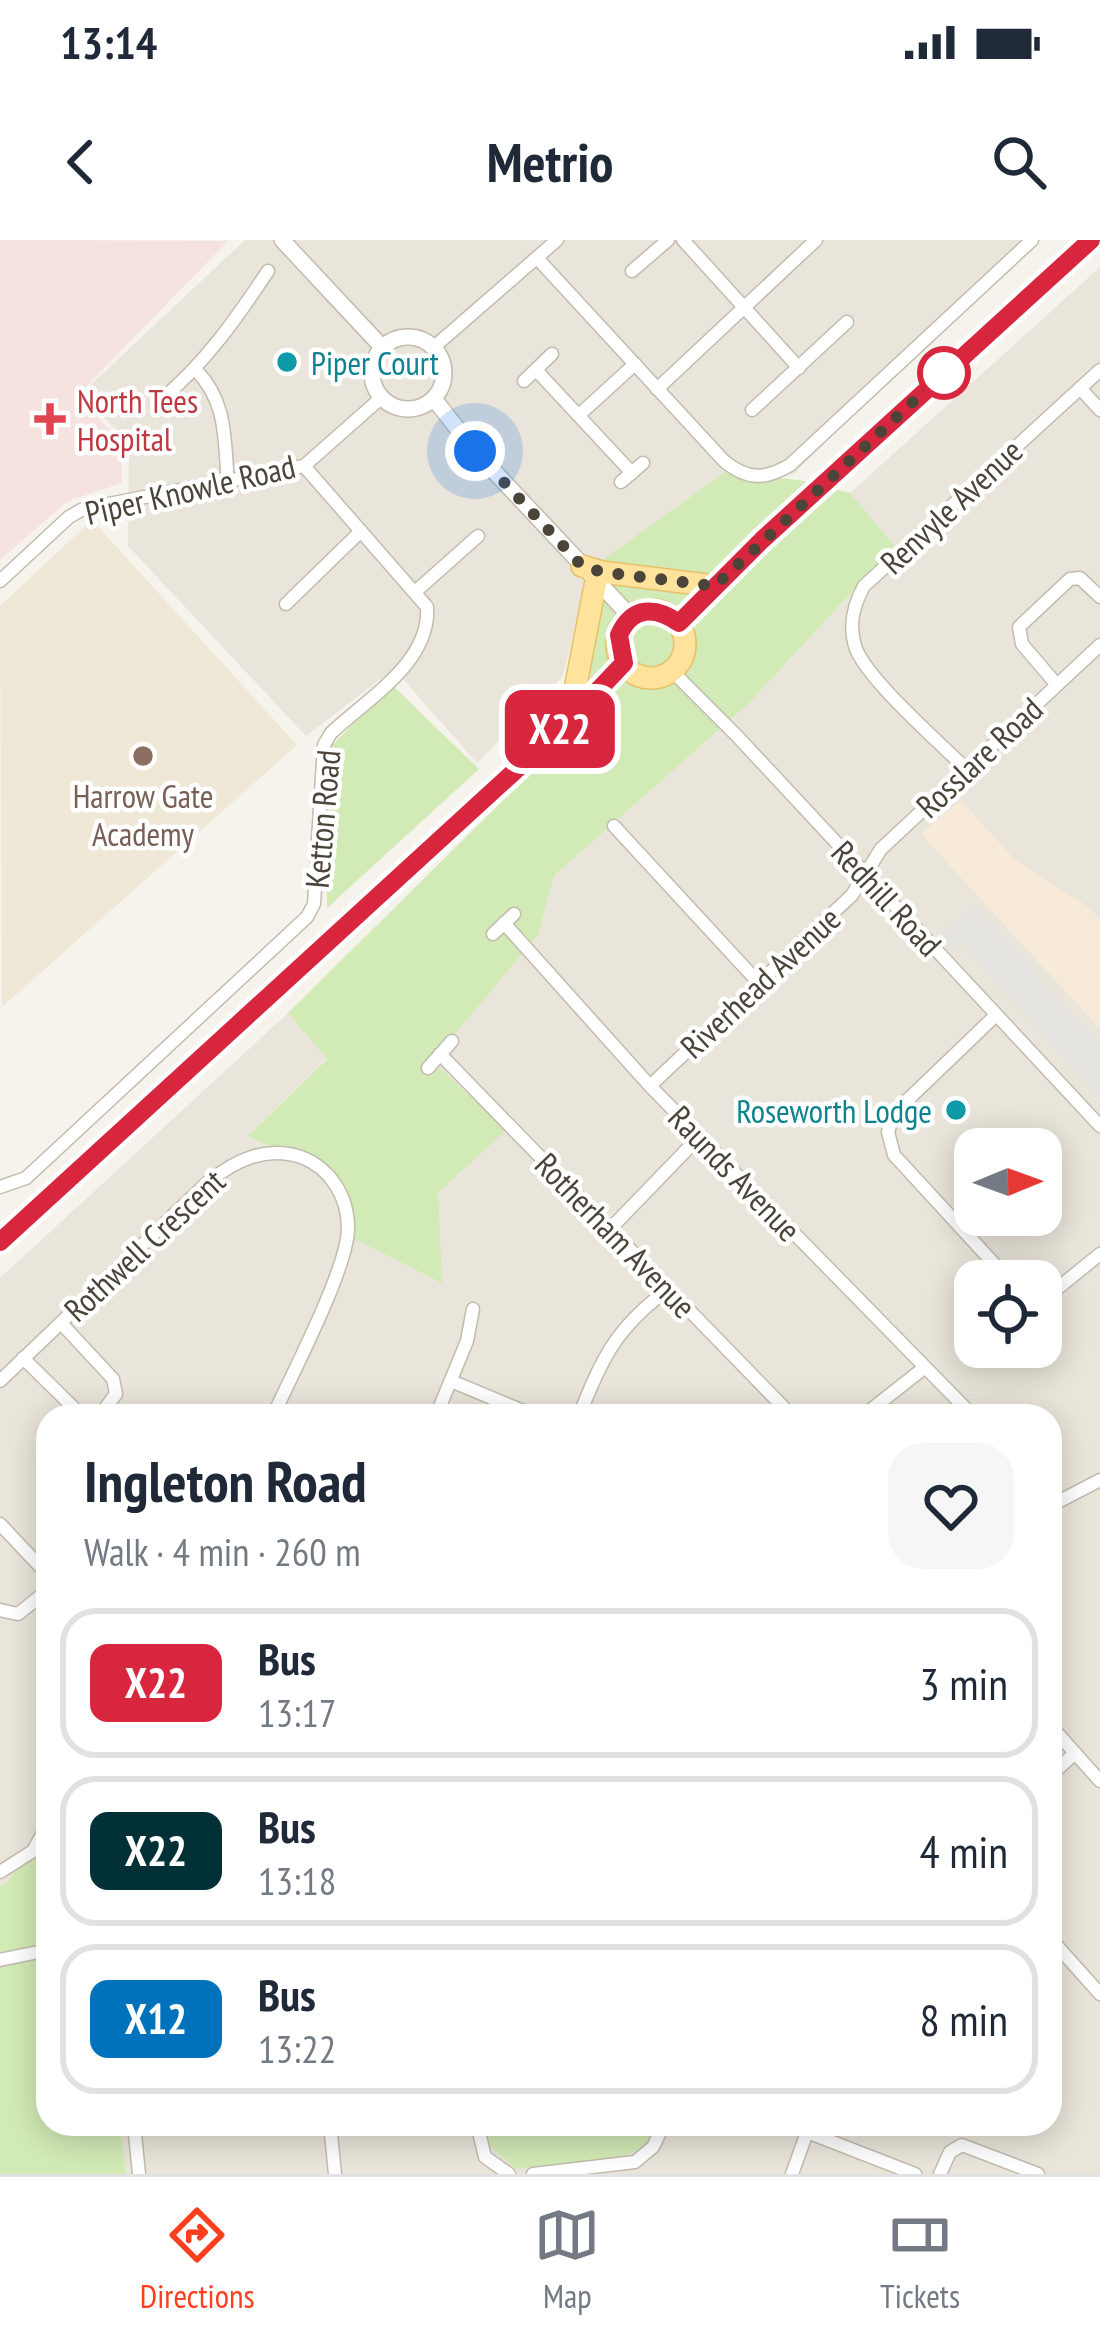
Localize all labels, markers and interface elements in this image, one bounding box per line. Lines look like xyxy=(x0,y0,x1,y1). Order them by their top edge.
text: 13:14 xyxy=(60,13,157,71)
text: Metrio xyxy=(487,127,613,197)
icon: back xyxy=(48,129,114,195)
icon: search xyxy=(986,129,1052,195)
place label: Piper Court xyxy=(311,341,439,384)
unlabelled marker xyxy=(919,348,969,398)
marker: Piper Court xyxy=(274,349,300,375)
place label: North Tees Hospital xyxy=(77,379,198,460)
marker: North Tees Hospital xyxy=(34,403,66,435)
your location xyxy=(445,421,505,481)
street label: Renvyle Avenue xyxy=(871,429,1031,583)
street label: Piper Knowle Road xyxy=(81,444,299,534)
street label: Rosslare Road xyxy=(907,687,1051,827)
line badge: X22 xyxy=(491,690,629,768)
text: X22 xyxy=(529,701,591,756)
marker: Harrow Gate Academy xyxy=(130,743,156,769)
street label: Ketton Road xyxy=(295,748,349,890)
place label: Harrow Gate Academy xyxy=(73,774,213,855)
street label: Redhill Road xyxy=(823,831,951,965)
street label: Riverhead Avenue xyxy=(671,897,849,1067)
place label: Roseworth Lodge xyxy=(736,1089,932,1132)
street label: Raunds Avenue xyxy=(659,1096,811,1250)
marker: Roseworth Lodge xyxy=(943,1097,969,1123)
north arrow xyxy=(954,1128,1062,1236)
map controls xyxy=(954,1128,1062,1368)
street label: Rotherham Avenue xyxy=(526,1143,706,1327)
street label: Rothwell Crescent xyxy=(55,1160,233,1330)
button: locate xyxy=(954,1260,1062,1368)
button: heart xyxy=(888,1443,1014,1569)
text: Ingleton Road xyxy=(84,1444,367,1518)
text: Walk · 4 min · 260 m xyxy=(84,1526,361,1577)
text: Bus xyxy=(258,1629,316,1687)
text: 3 min xyxy=(919,1654,1008,1712)
text: X22 xyxy=(125,1655,187,1710)
text: 13:17 xyxy=(258,1687,336,1738)
text: Bus xyxy=(258,1797,316,1855)
text: 4 min xyxy=(919,1822,1008,1880)
text: X22 xyxy=(125,1823,187,1878)
text: 13:18 xyxy=(258,1855,336,1906)
text: Bus xyxy=(258,1965,316,2023)
text: 8 min xyxy=(919,1990,1008,2048)
text: X12 xyxy=(125,1991,187,2046)
text: 13:22 xyxy=(258,2023,336,2074)
tab: Directions xyxy=(140,2202,255,2317)
tab: Map xyxy=(534,2202,600,2317)
tab: Tickets xyxy=(880,2202,960,2317)

